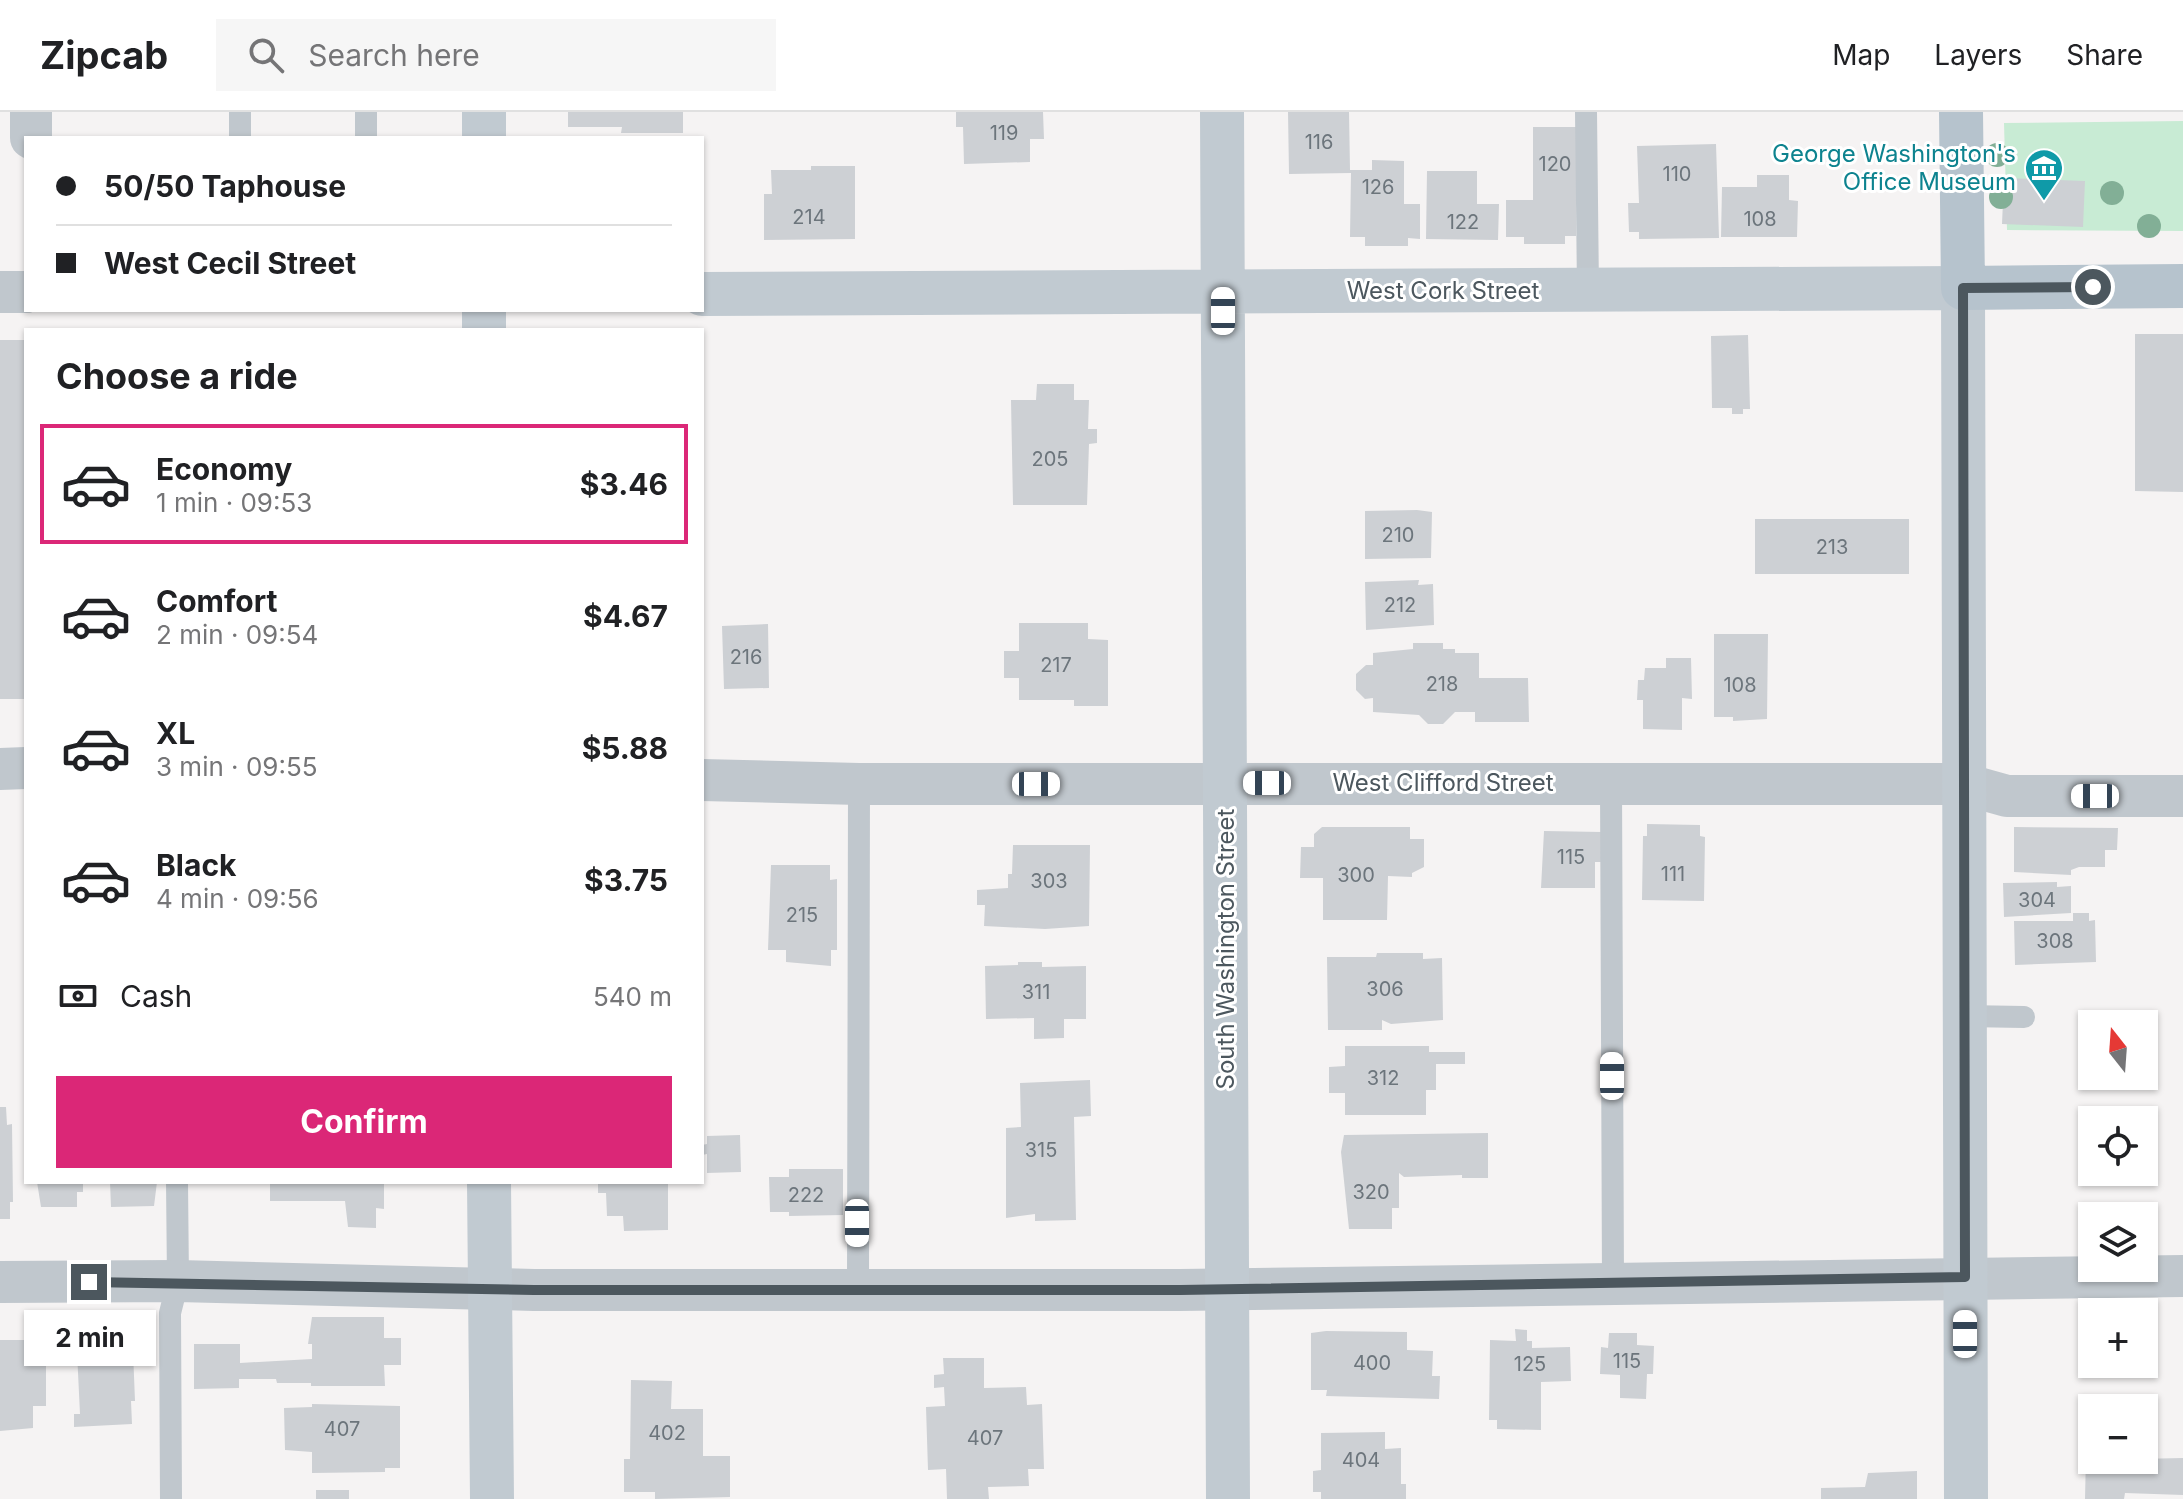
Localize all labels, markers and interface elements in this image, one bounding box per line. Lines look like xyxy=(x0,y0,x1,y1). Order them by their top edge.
search box xyxy=(216,19,776,91)
text: Zipcab xyxy=(40,32,168,78)
icon: search xyxy=(244,33,288,77)
text: Search here xyxy=(308,37,480,73)
text: Map xyxy=(1832,38,1890,72)
text: Layers xyxy=(1934,38,2022,72)
text: Share xyxy=(2066,38,2143,72)
house number: 119 xyxy=(990,121,1018,145)
house number: 116 xyxy=(1305,130,1333,154)
place label: George Washington's Office Museum xyxy=(1772,139,2016,196)
museum icon: George Washington's Office Museum xyxy=(2023,147,2065,202)
house number: 120 xyxy=(1539,152,1571,176)
house number: 110 xyxy=(1663,162,1691,186)
text: 50/50 Taphouse xyxy=(104,168,346,204)
house number: 126 xyxy=(1362,175,1394,199)
house number: 214 xyxy=(792,205,826,229)
house number: 108 xyxy=(1743,207,1777,231)
house number: 122 xyxy=(1447,210,1479,234)
text: West Cecil Street xyxy=(104,245,356,281)
route start xyxy=(2075,269,2111,305)
street label: West Cork Street xyxy=(1347,276,1539,305)
car xyxy=(1211,287,1235,335)
text: Choose a ride xyxy=(56,354,298,398)
house number: 205 xyxy=(1032,447,1068,471)
icon: car xyxy=(60,448,132,520)
text: Economy xyxy=(156,451,292,487)
text: $3.46 xyxy=(580,466,668,502)
text: 1 min · 09:53 xyxy=(156,487,312,518)
house number: 210 xyxy=(1382,523,1414,547)
house number: 213 xyxy=(1816,535,1848,559)
icon: car xyxy=(60,580,132,652)
text: Comfort xyxy=(156,583,277,619)
house number: 212 xyxy=(1384,593,1416,617)
text: $4.67 xyxy=(583,598,668,634)
text: 2 min · 09:54 xyxy=(156,619,318,650)
house number: 216 xyxy=(730,645,762,669)
house number: 217 xyxy=(1040,653,1072,677)
house number: 218 xyxy=(1426,672,1458,696)
house number: 108 xyxy=(1723,673,1757,697)
icon: car xyxy=(60,712,132,784)
text: XL xyxy=(156,715,195,751)
text: $5.88 xyxy=(582,730,668,766)
text: 3 min · 09:55 xyxy=(156,751,318,782)
street label: West Clifford Street xyxy=(1332,768,1554,797)
car xyxy=(1243,771,1291,795)
car xyxy=(1012,772,1060,796)
car xyxy=(2071,784,2119,808)
street label: South Washington Street xyxy=(1211,808,1240,1089)
icon: car xyxy=(60,844,132,916)
house number: 115 xyxy=(1557,845,1585,869)
text: Black xyxy=(156,847,236,883)
text: $3.75 xyxy=(584,862,668,898)
house number: 111 xyxy=(1661,862,1685,886)
house number: 300 xyxy=(1337,863,1375,887)
house number: 303 xyxy=(1030,869,1068,893)
text: 4 min · 09:56 xyxy=(156,883,319,914)
house number: 304 xyxy=(2018,888,2056,912)
house number: 215 xyxy=(786,903,818,927)
house number: 308 xyxy=(2036,929,2074,953)
icon: cash xyxy=(56,974,100,1018)
house number: 306 xyxy=(1366,977,1404,1001)
text: Cash xyxy=(120,978,192,1014)
house number: 311 xyxy=(1022,980,1050,1004)
text: 540 m xyxy=(593,981,672,1012)
north arrow xyxy=(2078,1010,2158,1090)
map controls xyxy=(2078,1010,2158,1474)
car xyxy=(1600,1052,1624,1100)
house number: 312 xyxy=(1367,1066,1399,1090)
button: Confirm xyxy=(56,1076,672,1168)
button: locate xyxy=(2078,1106,2158,1186)
house number: 315 xyxy=(1025,1138,1057,1162)
house number: 320 xyxy=(1352,1180,1390,1204)
house number: 222 xyxy=(788,1183,824,1207)
car xyxy=(845,1199,869,1247)
button: layers xyxy=(2078,1202,2158,1282)
route end xyxy=(71,1264,107,1300)
button: + xyxy=(2078,1298,2158,1378)
callout: 2 min xyxy=(23,1310,155,1366)
car xyxy=(1953,1310,1977,1358)
text: 2 min xyxy=(55,1322,125,1353)
house number: 115 xyxy=(1613,1349,1641,1373)
house number: 400 xyxy=(1353,1351,1391,1375)
house number: 125 xyxy=(1514,1352,1546,1376)
button: − xyxy=(2078,1394,2158,1474)
house number: 407 xyxy=(324,1417,360,1441)
house number: 402 xyxy=(648,1421,686,1445)
house number: 407 xyxy=(967,1426,1003,1450)
house number: 404 xyxy=(1342,1448,1380,1472)

